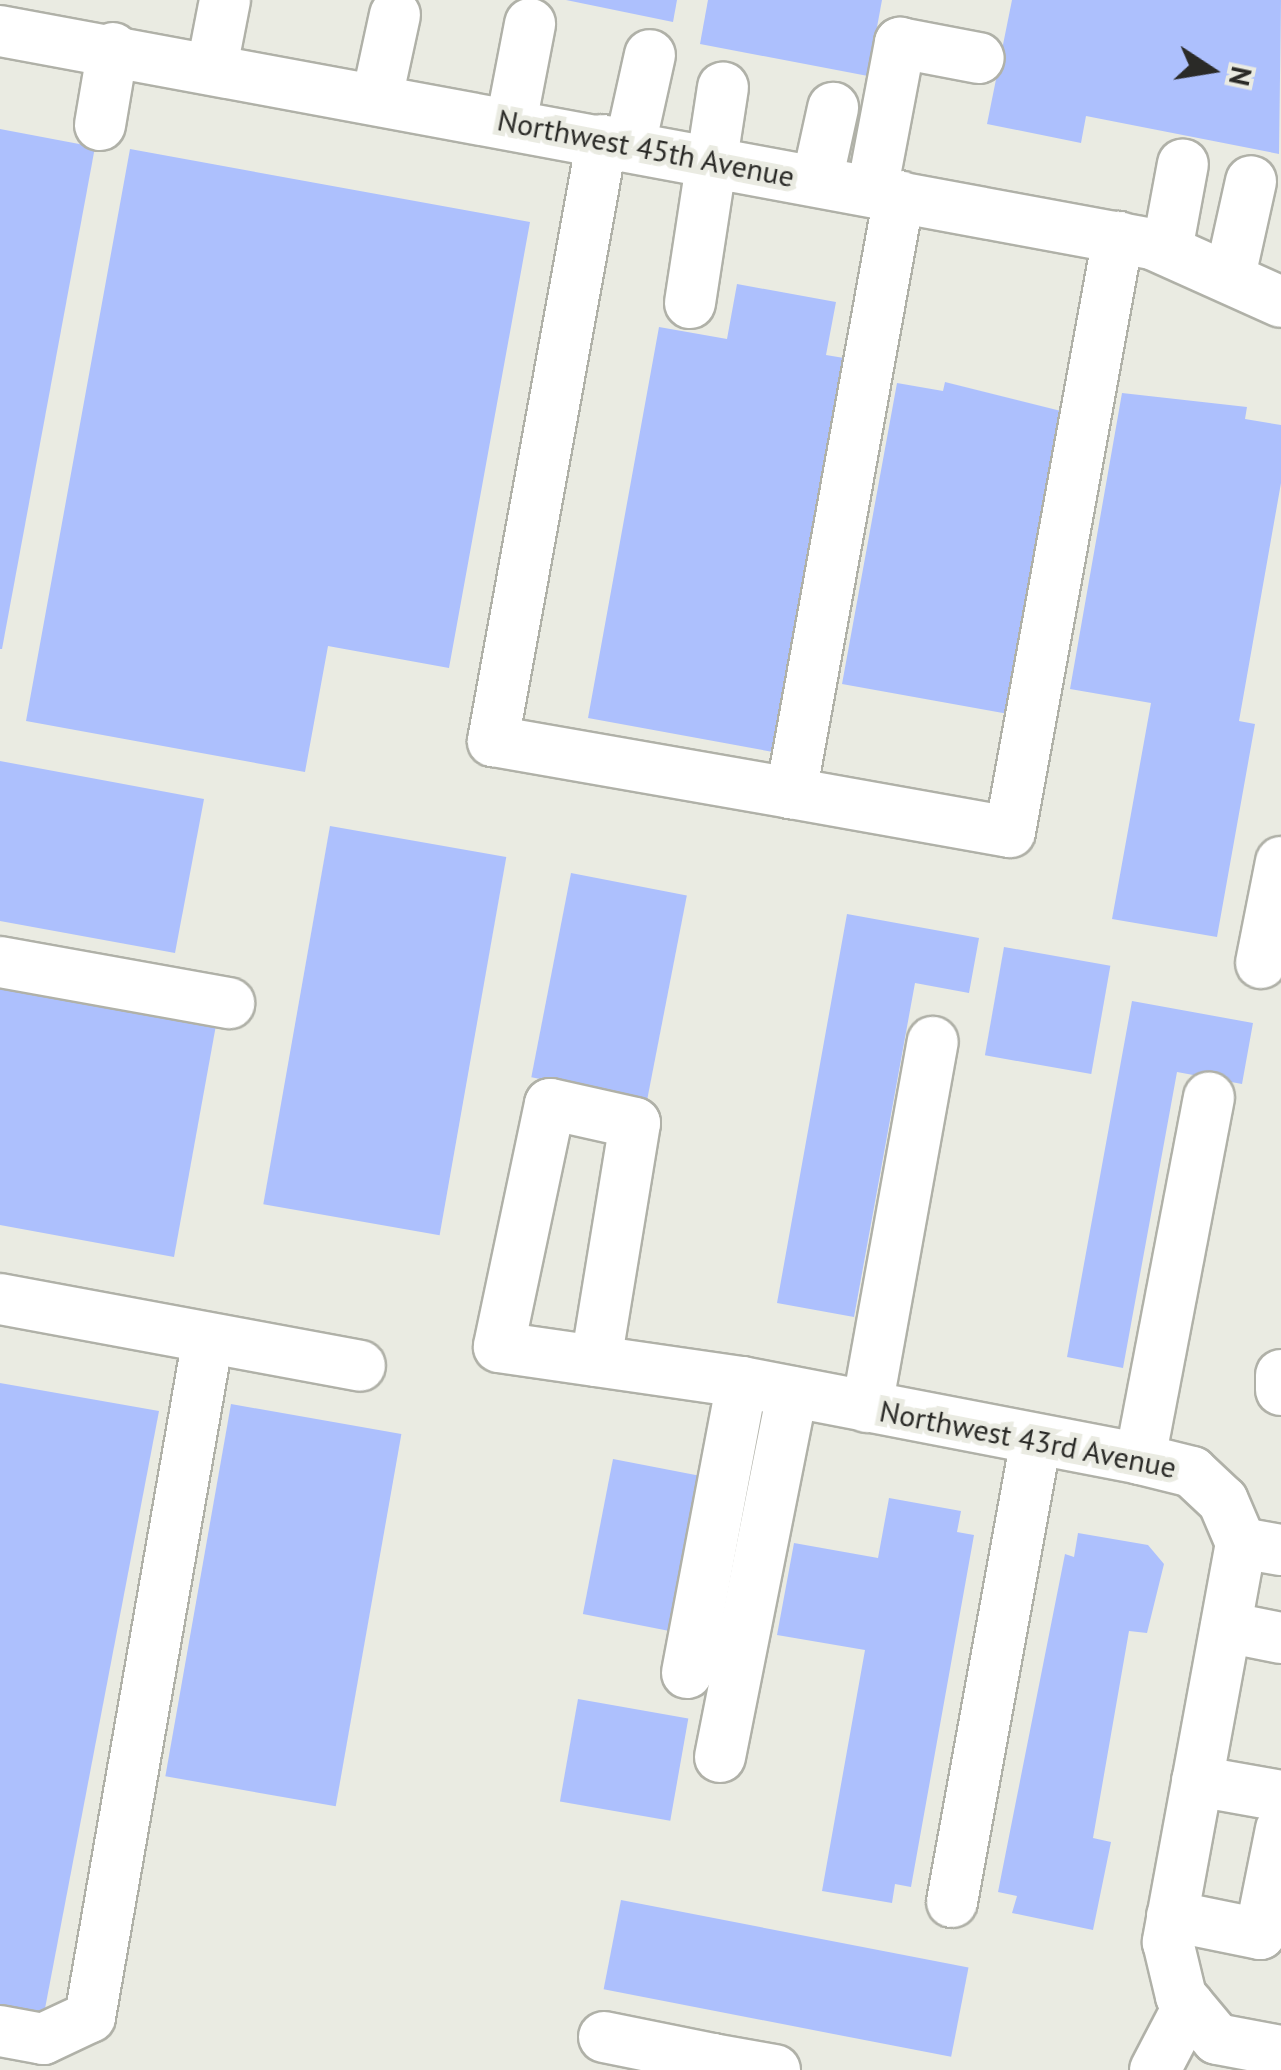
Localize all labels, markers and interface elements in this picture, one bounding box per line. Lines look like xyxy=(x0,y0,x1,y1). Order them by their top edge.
north arrow xyxy=(1161,20,1261,120)
text: N xyxy=(1221,63,1261,89)
street label: Northwest 45th Avenue xyxy=(494,101,798,195)
street label: Northwest 43rd Avenue xyxy=(876,1392,1180,1486)

